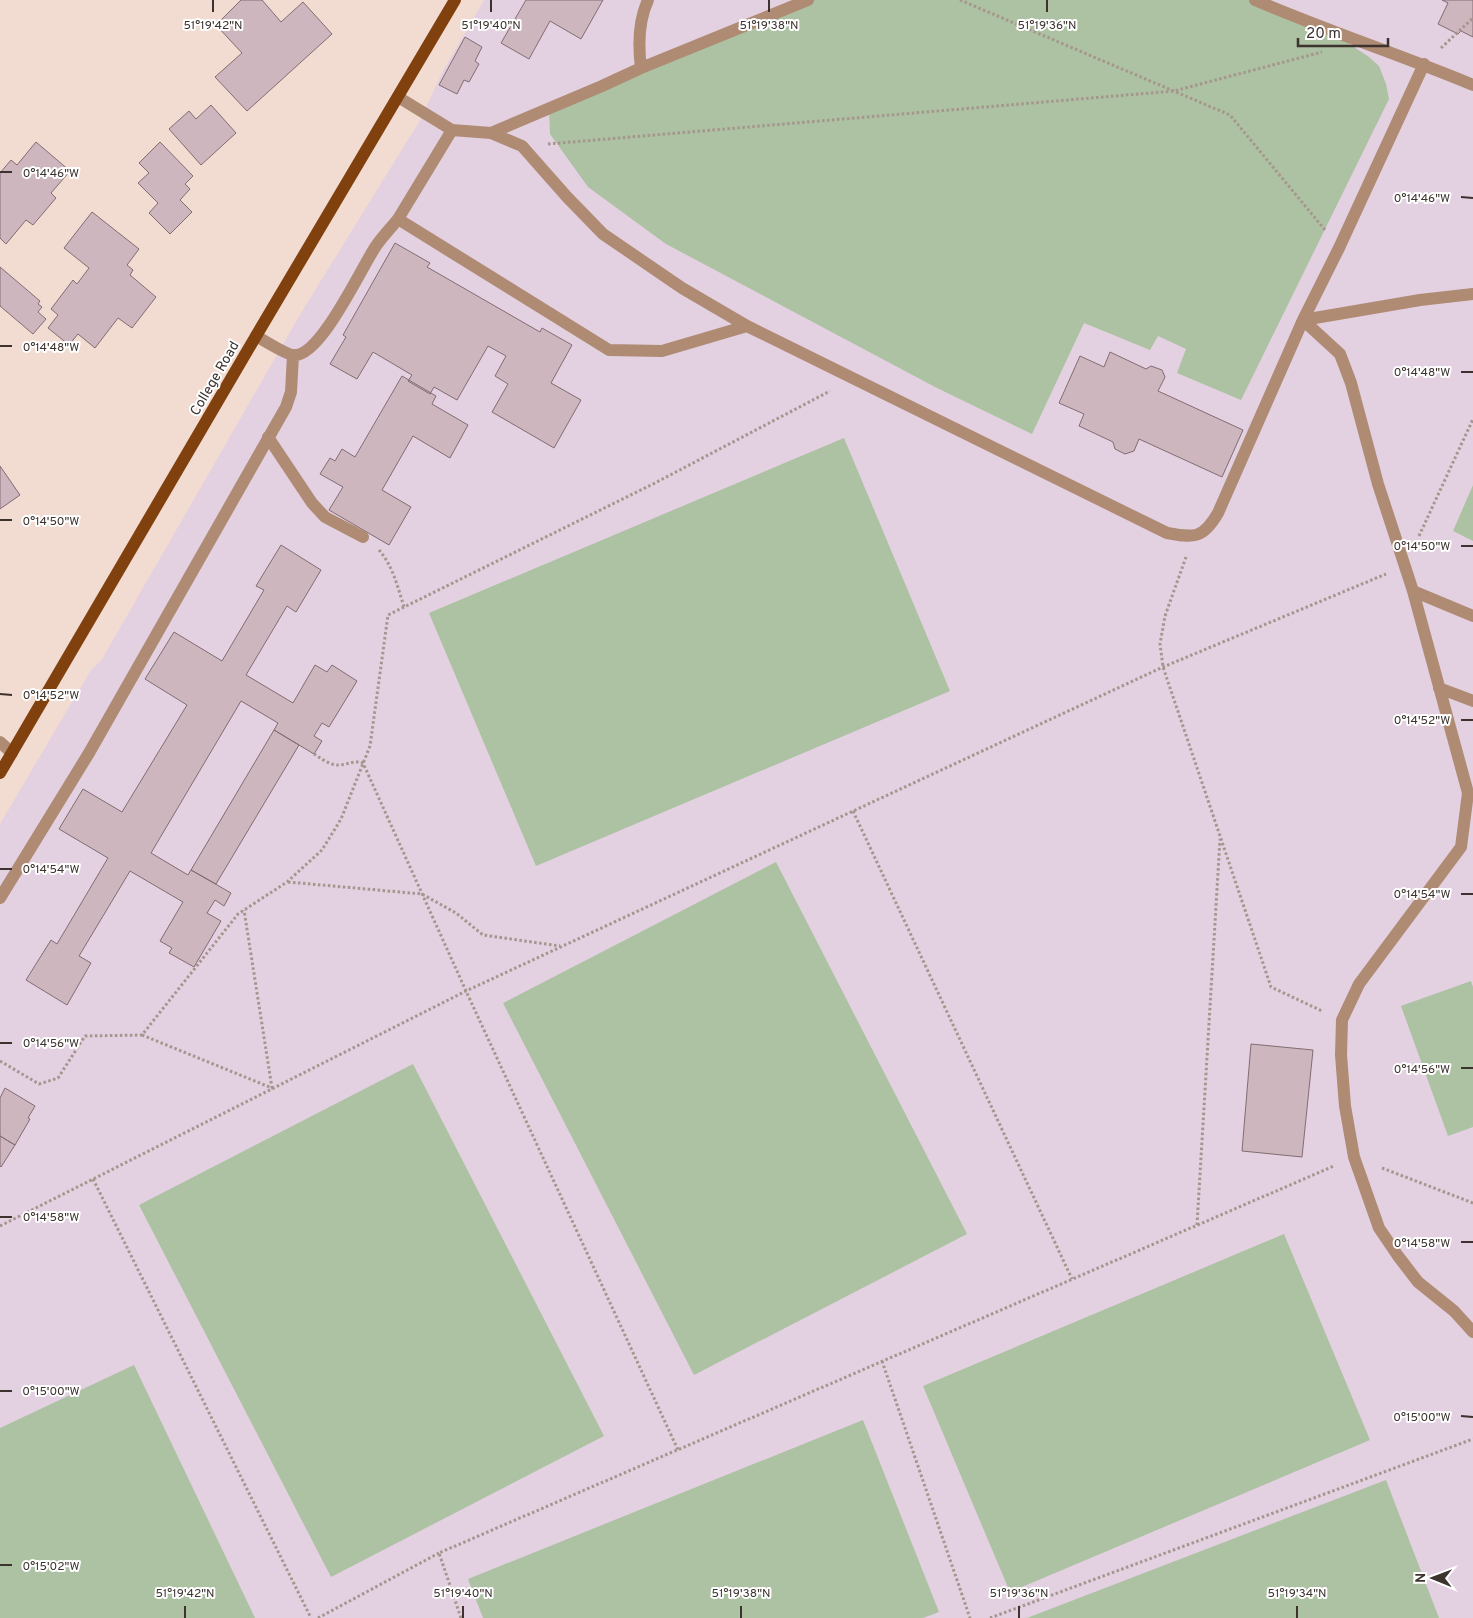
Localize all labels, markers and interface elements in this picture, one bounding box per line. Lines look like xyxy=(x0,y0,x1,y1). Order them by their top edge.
scale bar xyxy=(1298,15,1388,47)
text: 51°19'42"N xyxy=(183,18,243,34)
text: 51°19'40"N xyxy=(461,18,521,34)
text: 51°19'38"N xyxy=(740,18,798,34)
text: 51°19'36"N xyxy=(1018,18,1076,34)
text: 20 m xyxy=(1306,25,1341,44)
text: 0°14'46"W xyxy=(23,166,79,182)
text: 0°14'46"W xyxy=(1394,191,1450,207)
street label: College Road xyxy=(187,339,243,419)
text: 0°14'48"W xyxy=(23,340,79,356)
text: 0°14'48"W xyxy=(1394,365,1450,381)
text: 0°14'50"W xyxy=(23,514,79,530)
text: 0°14'50"W xyxy=(1394,539,1450,555)
text: 0°14'52"W xyxy=(23,688,79,704)
text: 0°14'52"W xyxy=(1394,713,1450,729)
text: 0°14'54"W xyxy=(23,862,79,878)
text: 0°14'54"W xyxy=(1394,887,1450,903)
text: 0°14'56"W xyxy=(23,1036,79,1052)
text: 0°14'56"W xyxy=(1394,1062,1450,1078)
text: 0°14'58"W xyxy=(23,1210,79,1226)
text: 0°14'58"W xyxy=(1394,1236,1450,1252)
text: 0°15'00"W xyxy=(22,1384,80,1400)
text: 0°15'00"W xyxy=(1393,1410,1451,1426)
north arrow xyxy=(1408,1553,1458,1603)
text: 0°15'02"W xyxy=(22,1559,80,1575)
text: N xyxy=(1413,1573,1430,1583)
text: 51°19'42"N xyxy=(155,1586,215,1602)
text: 51°19'40"N xyxy=(433,1586,493,1602)
text: 51°19'38"N xyxy=(712,1586,770,1602)
text: 51°19'36"N xyxy=(990,1586,1048,1602)
text: 51°19'34"N xyxy=(1267,1586,1327,1602)

